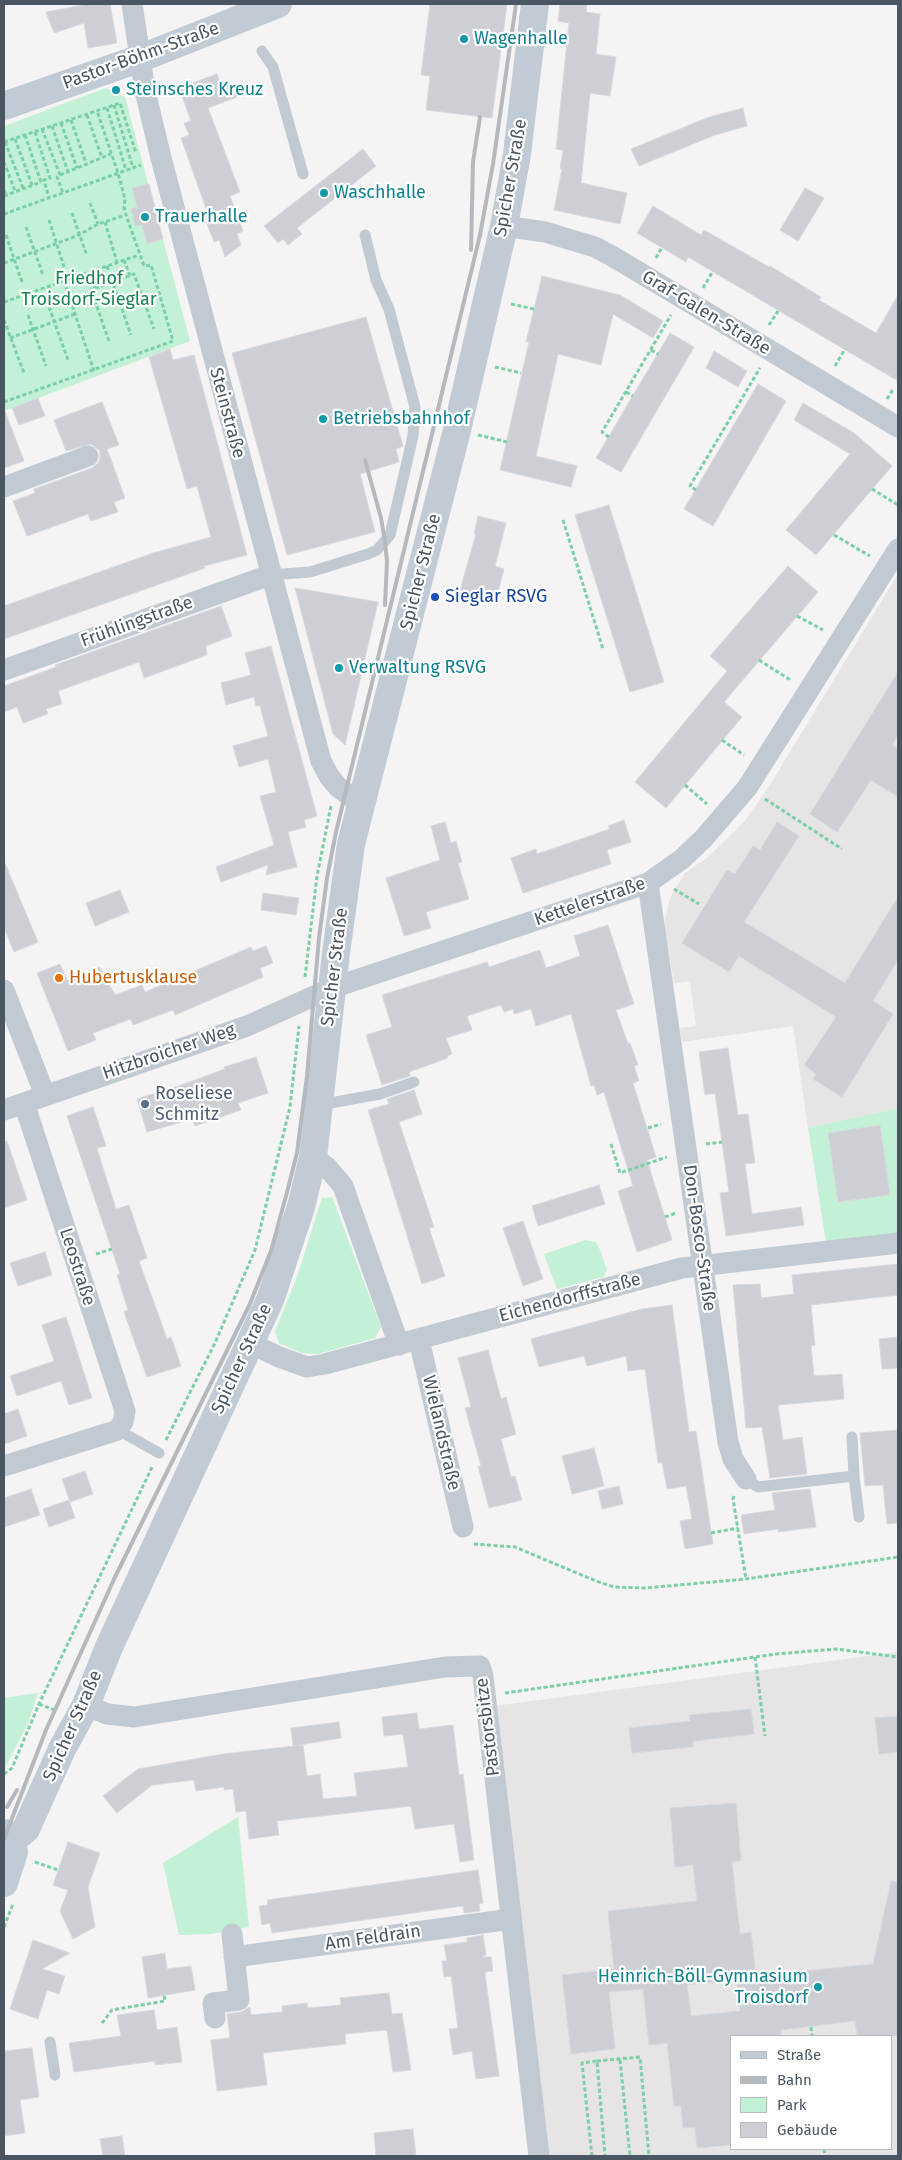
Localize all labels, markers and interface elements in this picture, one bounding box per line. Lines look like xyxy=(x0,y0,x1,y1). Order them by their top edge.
street label: Pastor-Böhm-Straße xyxy=(60,18,222,94)
place label: Wagenhalle xyxy=(474,28,568,50)
marker: Wagenhalle xyxy=(458,33,470,45)
place label: Steinsches Kreuz xyxy=(126,79,263,101)
marker: Steinsches Kreuz xyxy=(110,84,122,96)
street label: Spicher Straße xyxy=(490,117,532,239)
place label: Waschhalle xyxy=(334,182,426,204)
marker: Waschhalle xyxy=(318,187,330,199)
place label: Trauerhalle xyxy=(155,206,248,228)
marker: Trauerhalle xyxy=(139,211,151,223)
street label: Graf-Galen-Straße xyxy=(638,266,774,360)
park label: Friedhof Troisdorf-Sieglar xyxy=(21,268,157,310)
street label: Steinstraße xyxy=(205,365,249,461)
place label: Betriebsbahnhof xyxy=(333,408,470,430)
marker: Betriebsbahnhof xyxy=(317,413,329,425)
street label: Spicher Straße xyxy=(396,512,446,632)
place label: Sieglar RSVG xyxy=(445,586,547,608)
marker: Sieglar RSVG xyxy=(429,591,441,603)
street label: Frühlingstraße xyxy=(78,592,196,652)
place label: Verwaltung RSVG xyxy=(349,657,486,679)
marker: Verwaltung RSVG xyxy=(333,662,345,674)
street label: Kettelerstraße xyxy=(532,873,648,931)
street label: Spicher Straße xyxy=(317,907,353,1027)
place label: Hubertusklause xyxy=(69,967,197,989)
marker: Hubertusklause xyxy=(53,972,65,984)
street label: Hitzbroicher Weg xyxy=(100,1019,238,1085)
place label: Roseliese Schmitz xyxy=(155,1083,233,1126)
marker: Roseliese Schmitz xyxy=(139,1098,151,1110)
street label: Don-Bosco-Straße xyxy=(678,1163,720,1313)
street label: Leostraße xyxy=(54,1225,100,1309)
street label: Eichendorffstraße xyxy=(497,1269,643,1327)
street label: Spicher Straße xyxy=(207,1300,277,1418)
street label: Wielandstraße xyxy=(417,1373,465,1493)
street label: Spicher Straße xyxy=(39,1667,107,1785)
street label: Pastorsbitze xyxy=(471,1676,505,1778)
street label: Am Feldrain xyxy=(324,1921,422,1955)
place label: Heinrich-Böll-Gymnasium Troisdorf xyxy=(598,1966,808,2008)
marker: Heinrich-Böll-Gymnasium Troisdorf xyxy=(812,1981,824,1993)
legend xyxy=(730,2035,892,2150)
text: Straße xyxy=(777,2046,821,2064)
text: Bahn xyxy=(777,2071,812,2089)
text: Park xyxy=(777,2096,807,2114)
text: Gebäude xyxy=(777,2121,837,2139)

